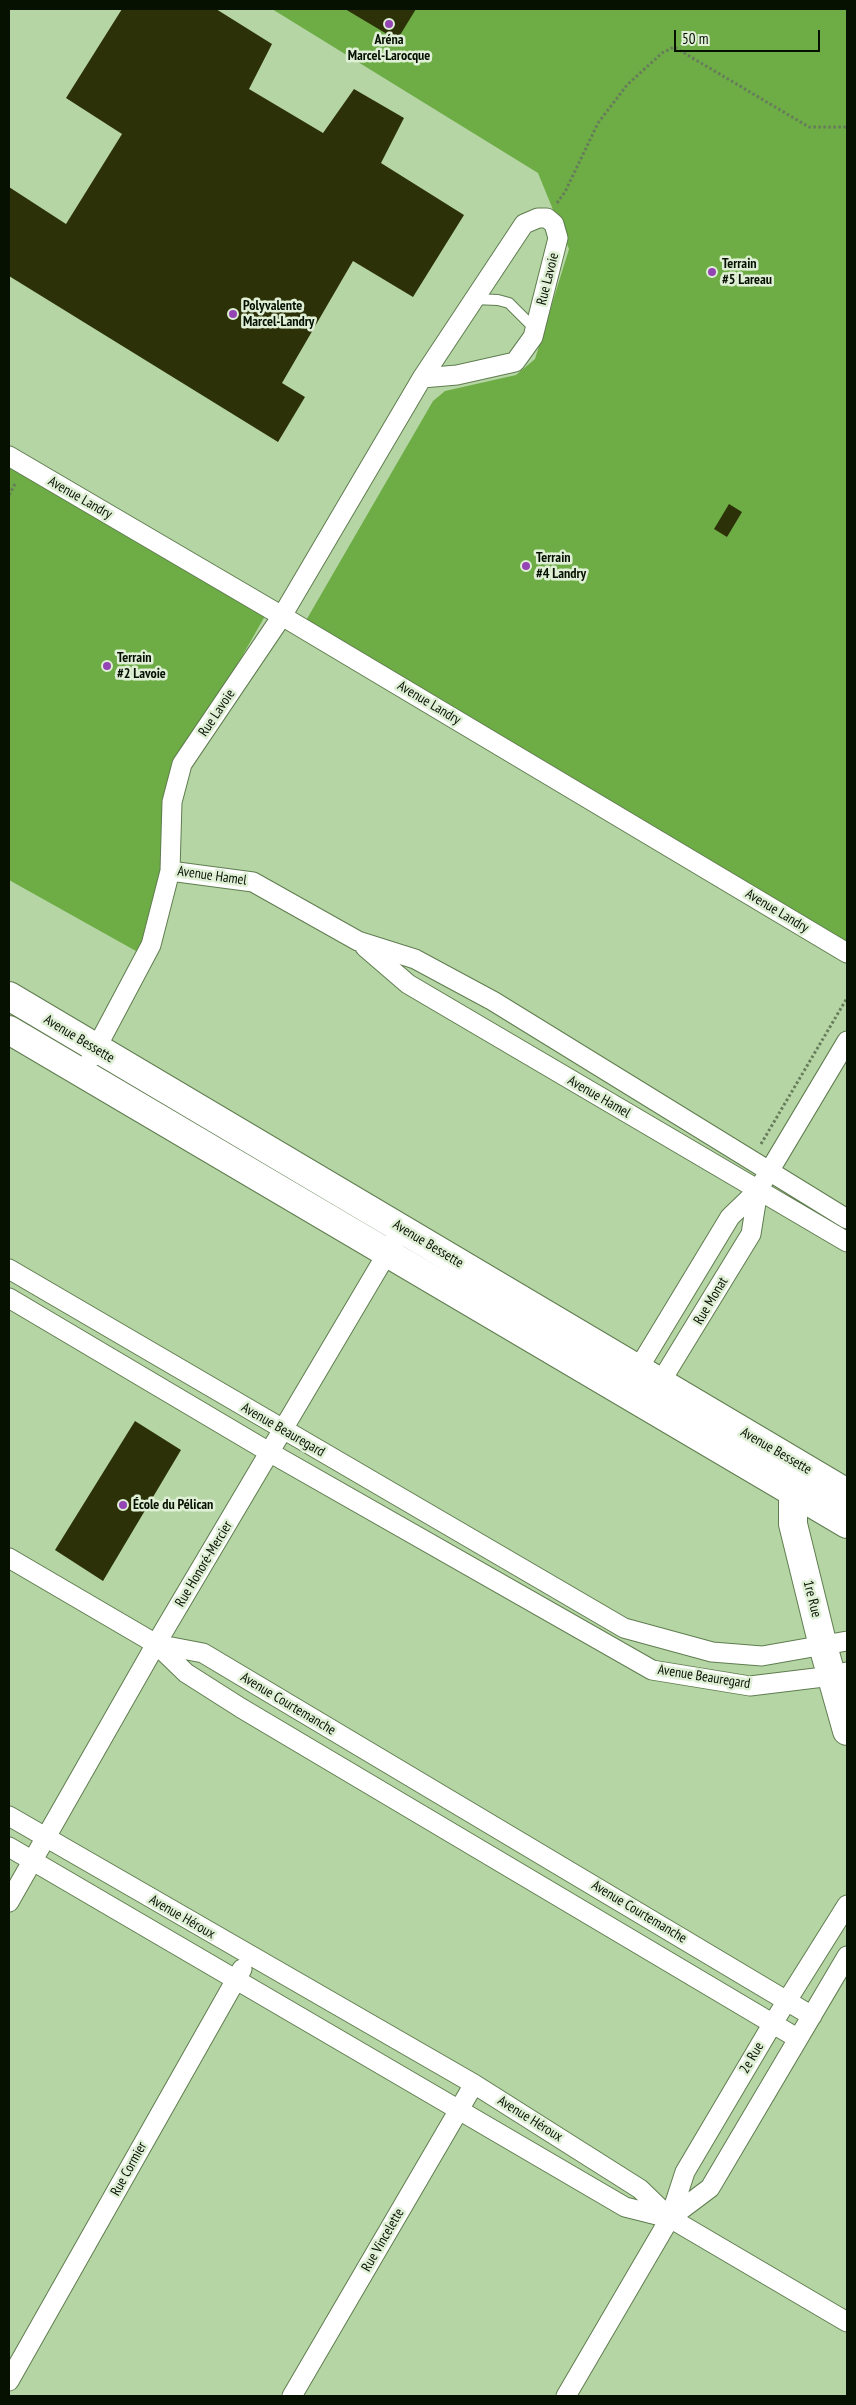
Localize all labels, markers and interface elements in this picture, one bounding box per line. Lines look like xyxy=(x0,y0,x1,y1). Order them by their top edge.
marker: Aréna Marcel-Larocque xyxy=(383,18,395,30)
scale bar xyxy=(676,20,822,52)
text: 50 m xyxy=(682,29,708,48)
place label: Aréna Marcel-Larocque xyxy=(348,32,430,64)
street label: Rue Lavoie xyxy=(533,251,563,307)
place label: Terrain #5 Lareau xyxy=(722,256,772,288)
marker: Terrain #5 Lareau xyxy=(706,266,718,278)
place label: Polyvalente Marcel-Landry xyxy=(243,298,314,331)
marker: Polyvalente Marcel-Landry xyxy=(227,308,239,320)
street label: Avenue Landry xyxy=(45,473,115,523)
place label: Terrain #4 Landry xyxy=(536,550,586,582)
marker: Terrain #4 Landry xyxy=(520,560,532,572)
place label: Terrain #2 Lavoie xyxy=(117,650,166,682)
marker: Terrain #2 Lavoie xyxy=(101,660,113,672)
street label: Avenue Landry xyxy=(394,678,464,728)
street label: Rue Lavoie xyxy=(195,686,239,740)
street label: Avenue Hamel xyxy=(176,863,248,889)
street label: Avenue Landry xyxy=(742,886,812,936)
street label: Avenue Bessette xyxy=(41,1011,117,1067)
street label: Avenue Hamel xyxy=(565,1072,633,1122)
street label: Avenue Bessette xyxy=(390,1216,466,1272)
street label: Rue Monat xyxy=(690,1274,732,1328)
street label: Avenue Beauregard xyxy=(238,1399,328,1461)
street label: Avenue Bessette xyxy=(737,1424,815,1478)
place label: École du Pélican xyxy=(133,1497,213,1513)
marker: École du Pélican xyxy=(117,1499,129,1511)
street label: Rue Honoré-Mercier xyxy=(172,1518,236,1610)
street label: 1re Rue xyxy=(799,1579,825,1619)
street label: Avenue Beauregard xyxy=(657,1661,751,1693)
street label: Avenue Courtemanche xyxy=(237,1669,339,1739)
street label: Avenue Courtemanche xyxy=(588,1877,690,1947)
street label: Avenue Héroux xyxy=(146,1891,218,1943)
street label: 2e Rue xyxy=(736,2039,768,2077)
street label: Avenue Héroux xyxy=(494,2092,566,2146)
street label: Rue Cormier xyxy=(107,2139,151,2199)
street label: Rue Vincelette xyxy=(358,2205,408,2275)

